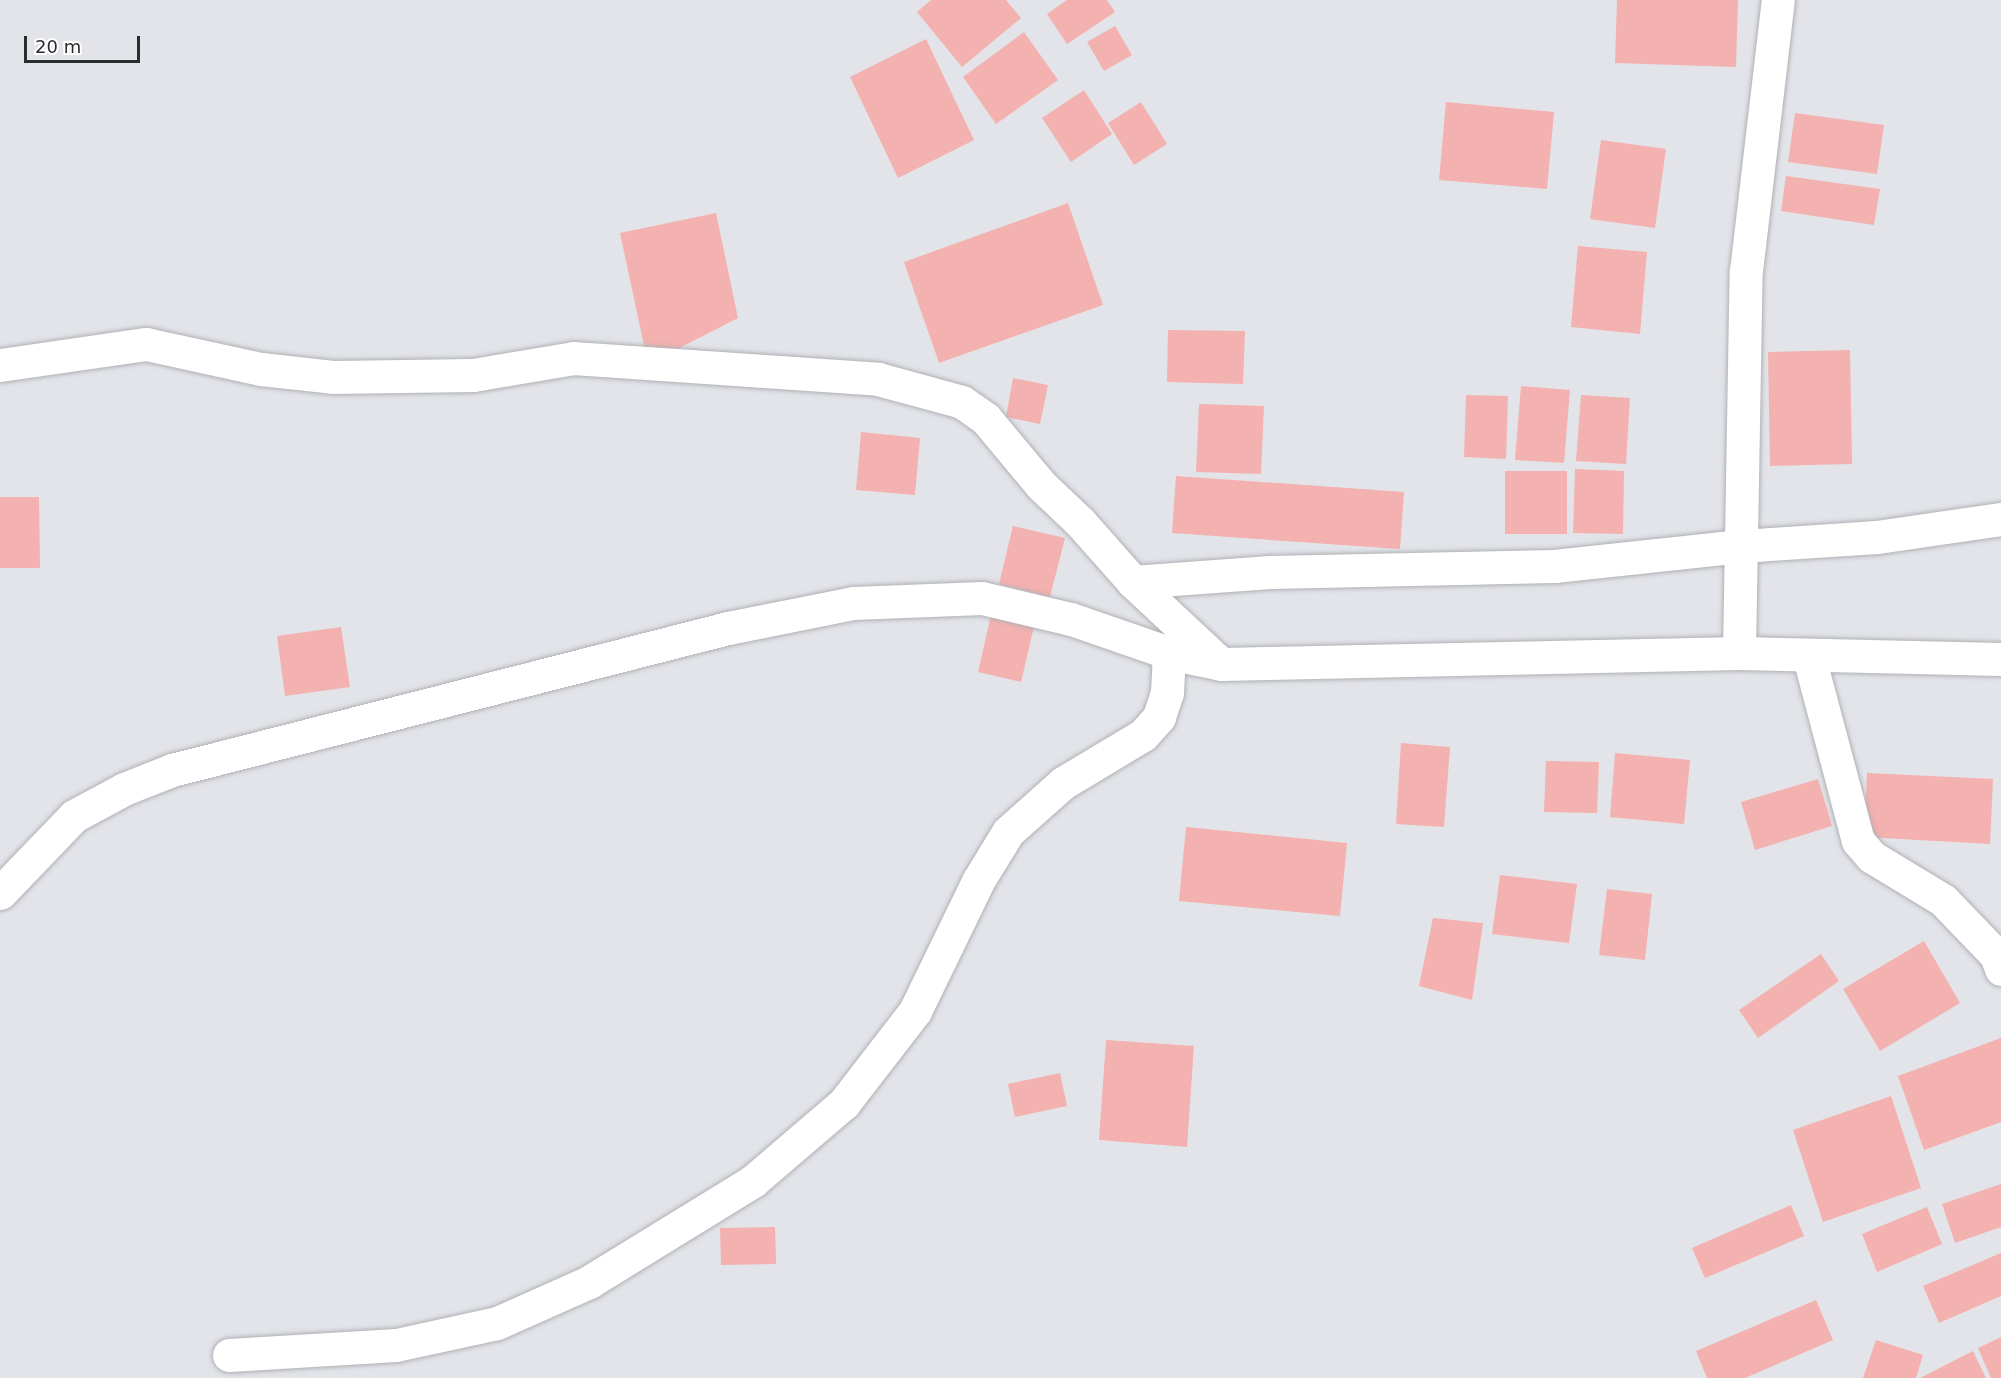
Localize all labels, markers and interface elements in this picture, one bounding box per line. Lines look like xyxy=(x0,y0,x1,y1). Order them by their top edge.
scale bar xyxy=(27,24,142,62)
text: 20 m xyxy=(35,36,81,57)

